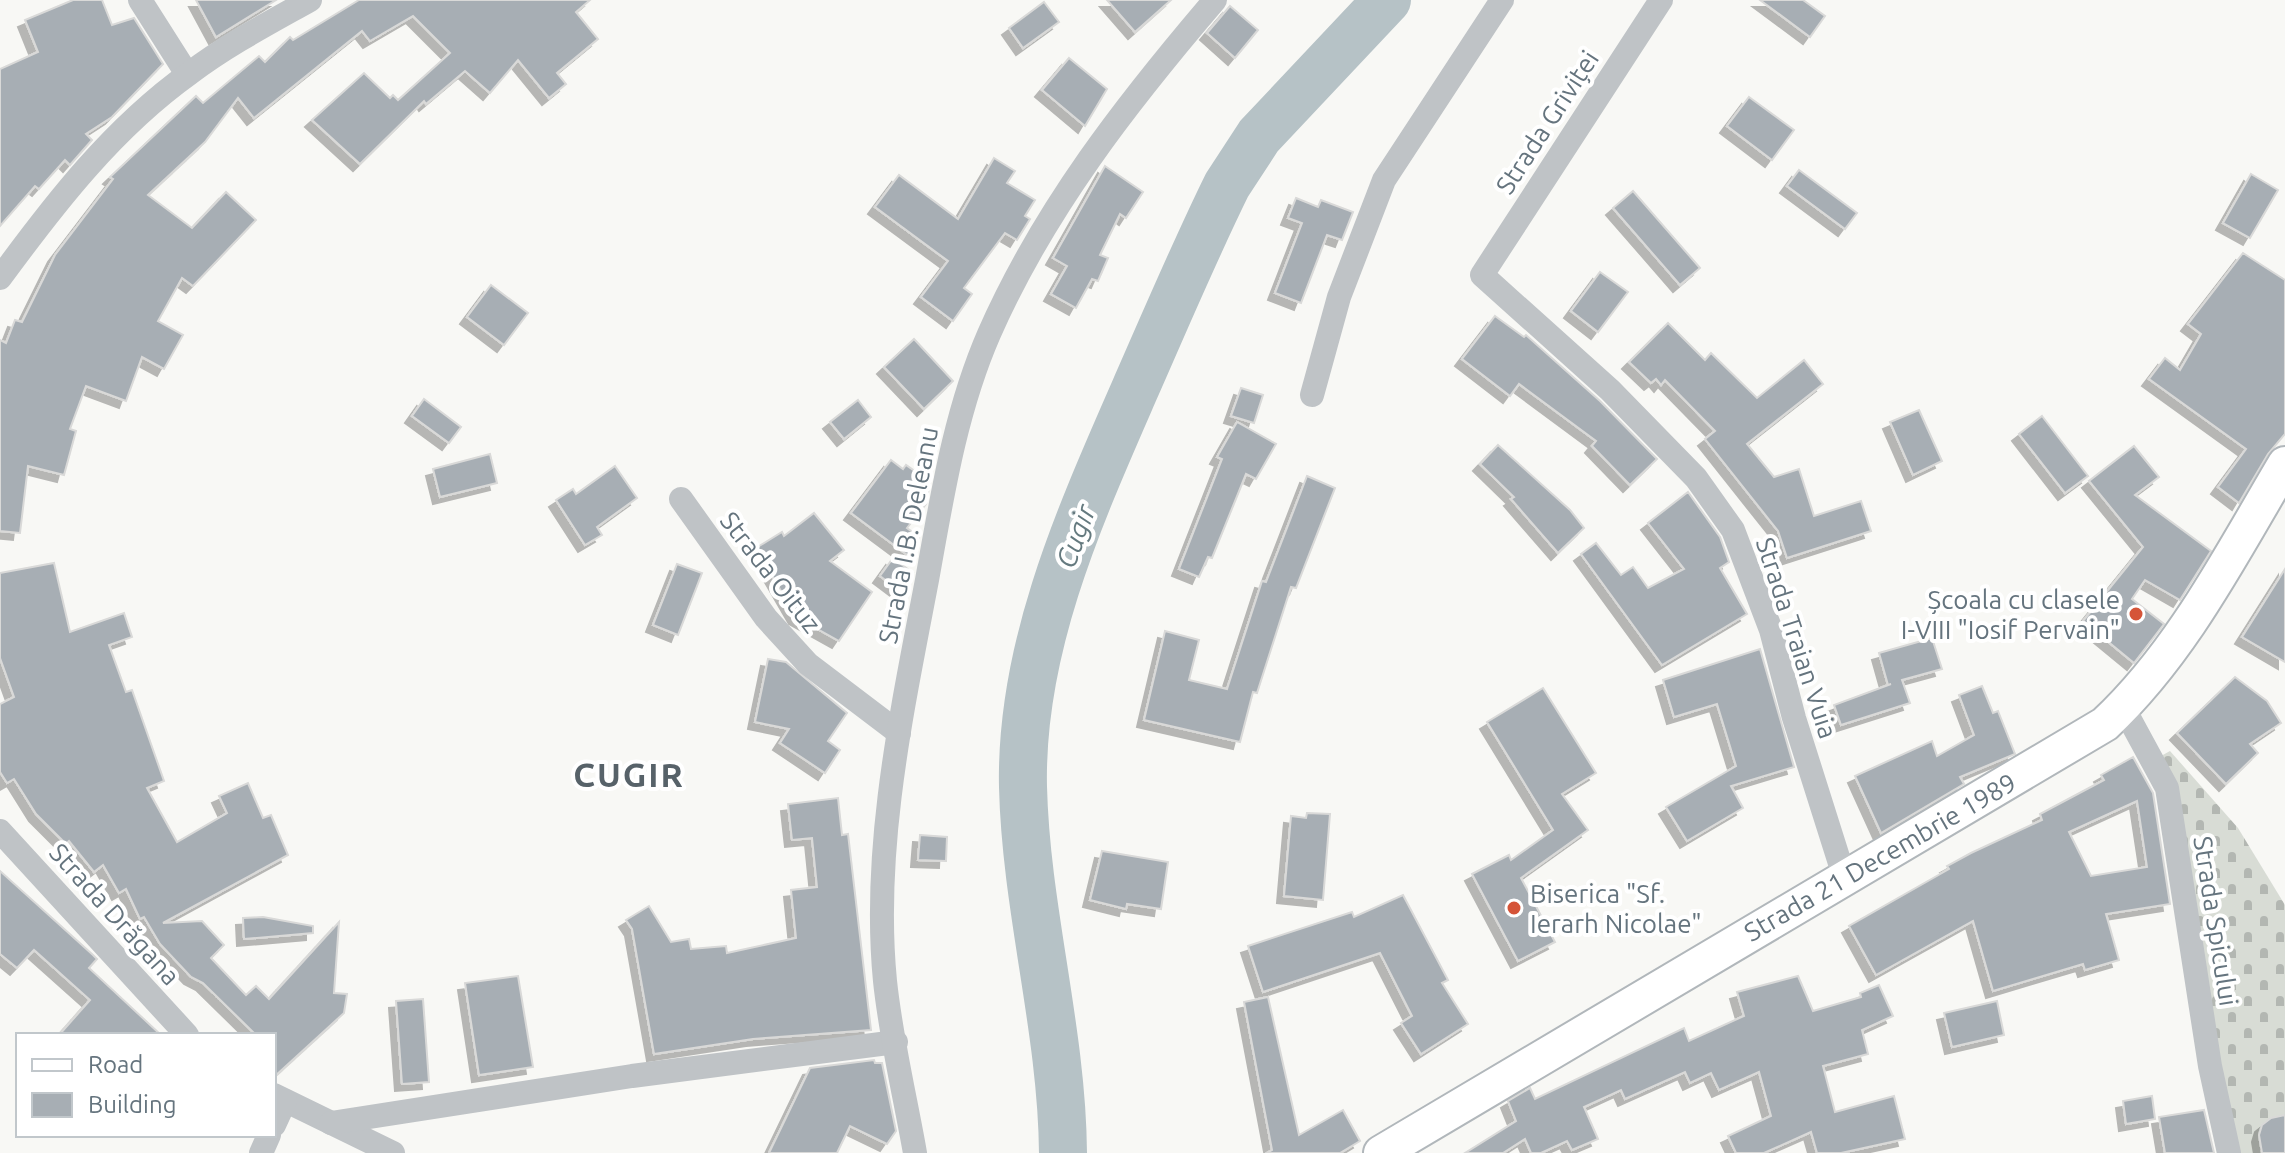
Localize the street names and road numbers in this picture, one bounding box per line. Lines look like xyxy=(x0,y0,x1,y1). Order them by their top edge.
street label: Strada Griviței xyxy=(1490,45,1604,199)
street label: Strada I.B. Deleanu xyxy=(873,424,943,646)
street label: Strada Oituz xyxy=(715,506,827,638)
street label: Strada Traian Vuia xyxy=(1751,534,1843,742)
street label: Strada 21 Decembrie 1989 xyxy=(1739,767,2021,947)
street label: Strada Spicului xyxy=(2188,834,2244,1008)
street label: Strada Drăgana xyxy=(44,838,186,990)

